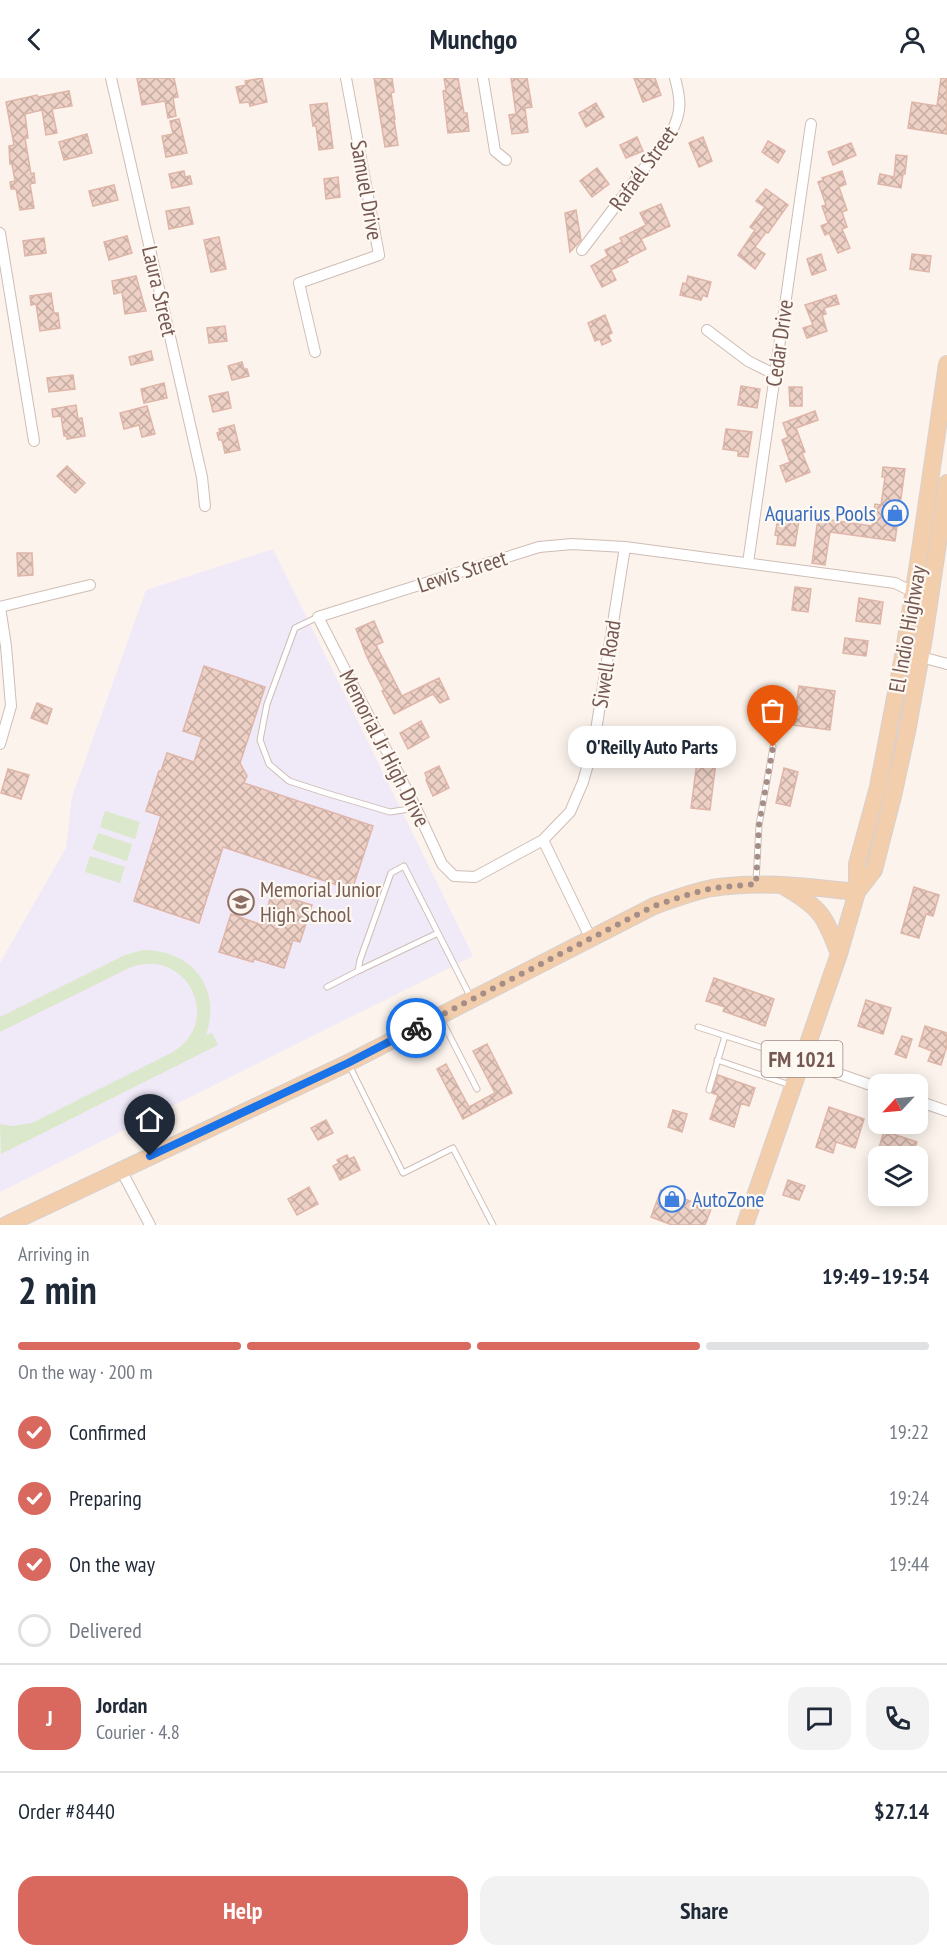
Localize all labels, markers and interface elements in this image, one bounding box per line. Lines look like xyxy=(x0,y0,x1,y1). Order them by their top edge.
text: Munchgo xyxy=(430,22,517,56)
icon: back xyxy=(18,23,51,56)
icon: person xyxy=(896,23,929,56)
street label: Rafaél Street xyxy=(603,120,683,216)
street label: Samuel Drive xyxy=(344,138,390,242)
street label: Laura Street xyxy=(136,243,184,339)
street label: Cedar Drive xyxy=(759,298,799,388)
shop icon: Aquarius Pools xyxy=(880,498,910,528)
place label: Aquarius Pools xyxy=(765,499,876,527)
street label: Lewis Street xyxy=(414,543,510,599)
street label: El Indio Highway xyxy=(882,563,932,695)
street label: Siwell Road xyxy=(585,618,627,710)
street label: Memorial Jr High Drive xyxy=(333,665,437,831)
pin xyxy=(747,685,798,747)
icon: bag xyxy=(756,694,789,727)
callout: O'Reilly Auto Parts xyxy=(569,726,737,768)
text: O'Reilly Auto Parts xyxy=(586,734,718,760)
place label: Memorial Junior High School xyxy=(260,875,381,928)
school or university icon: Memorial Junior High School xyxy=(226,887,256,917)
courier xyxy=(386,998,446,1058)
icon: bike xyxy=(400,1012,433,1045)
road number: FM 1021 xyxy=(762,1041,842,1077)
north arrow xyxy=(868,1074,928,1134)
map controls xyxy=(868,1074,928,1206)
pin xyxy=(124,1094,175,1156)
icon: home xyxy=(133,1103,166,1136)
button: layers xyxy=(868,1146,928,1206)
shop icon: AutoZone xyxy=(657,1184,687,1214)
place label: AutoZone xyxy=(692,1185,764,1213)
text: Arriving in xyxy=(18,1241,90,1267)
text: 19:49–19:54 xyxy=(822,1262,929,1290)
text: 2 min xyxy=(18,1264,97,1315)
text: On the way · 200 m xyxy=(18,1359,153,1385)
icon: check xyxy=(18,1416,51,1449)
text: Confirmed xyxy=(69,1418,146,1446)
text: 19:22 xyxy=(889,1419,929,1445)
icon: check xyxy=(18,1482,51,1515)
text: Preparing xyxy=(69,1484,142,1512)
text: 19:24 xyxy=(889,1485,929,1511)
icon: check xyxy=(18,1548,51,1581)
text: On the way xyxy=(69,1550,155,1578)
text: 19:44 xyxy=(889,1551,929,1577)
text: Delivered xyxy=(69,1616,142,1644)
button: chat xyxy=(788,1687,851,1750)
button: phone xyxy=(866,1687,929,1750)
text: Jordan xyxy=(96,1691,147,1719)
text: J xyxy=(46,1704,53,1732)
text: Courier · 4.8 xyxy=(96,1719,180,1745)
text: Order #8440 xyxy=(18,1797,115,1825)
text: $27.14 xyxy=(874,1797,929,1825)
button: Help xyxy=(18,1876,468,1945)
button: Share xyxy=(480,1876,929,1945)

